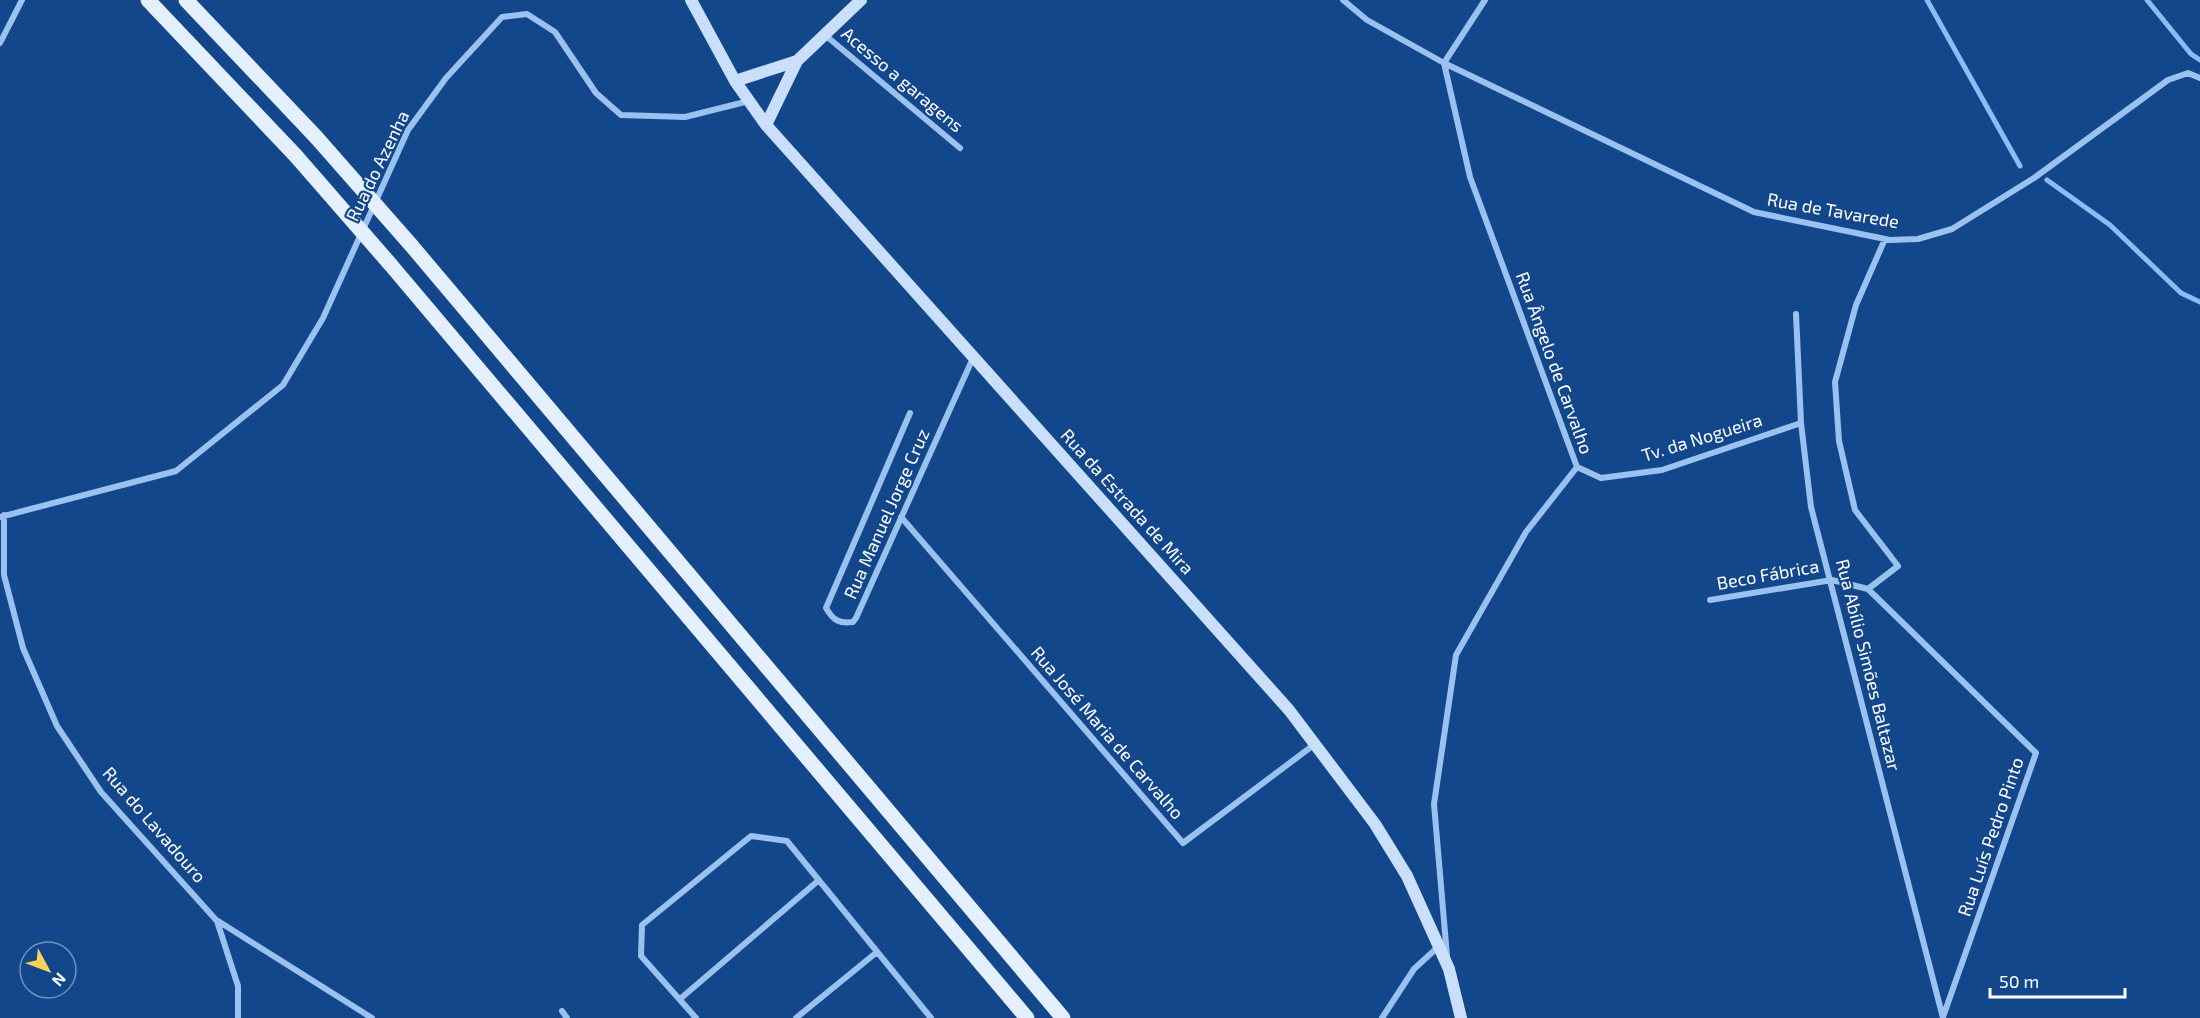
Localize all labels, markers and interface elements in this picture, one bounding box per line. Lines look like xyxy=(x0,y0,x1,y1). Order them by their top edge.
street label: Acesso a garagens xyxy=(837,22,968,137)
street label: Rua do Azenha xyxy=(341,107,413,224)
street label: Rua de Tavarede xyxy=(1766,188,1901,232)
street label: Rua Ângelo de Carvalho xyxy=(1512,268,1598,457)
street label: Tv. da Nogueira xyxy=(1639,408,1765,466)
street label: Rua da Estrada de Mira xyxy=(1057,424,1199,579)
street label: Rua Manuel Jorge Cruz xyxy=(839,425,934,602)
street label: Beco Fábrica xyxy=(1715,554,1821,594)
street label: Rua Abílio Simões Baltazar xyxy=(1832,557,1906,773)
street label: Rua José Maria de Carvalho xyxy=(1027,641,1189,823)
street label: Rua Luís Pedro Pinto xyxy=(1953,754,2028,919)
street label: Rua do Lavadouro xyxy=(98,762,211,887)
north arrow xyxy=(18,940,78,1000)
scale bar xyxy=(1990,961,2125,999)
text: N xyxy=(49,970,71,991)
text: 50 m xyxy=(1999,970,2039,992)

